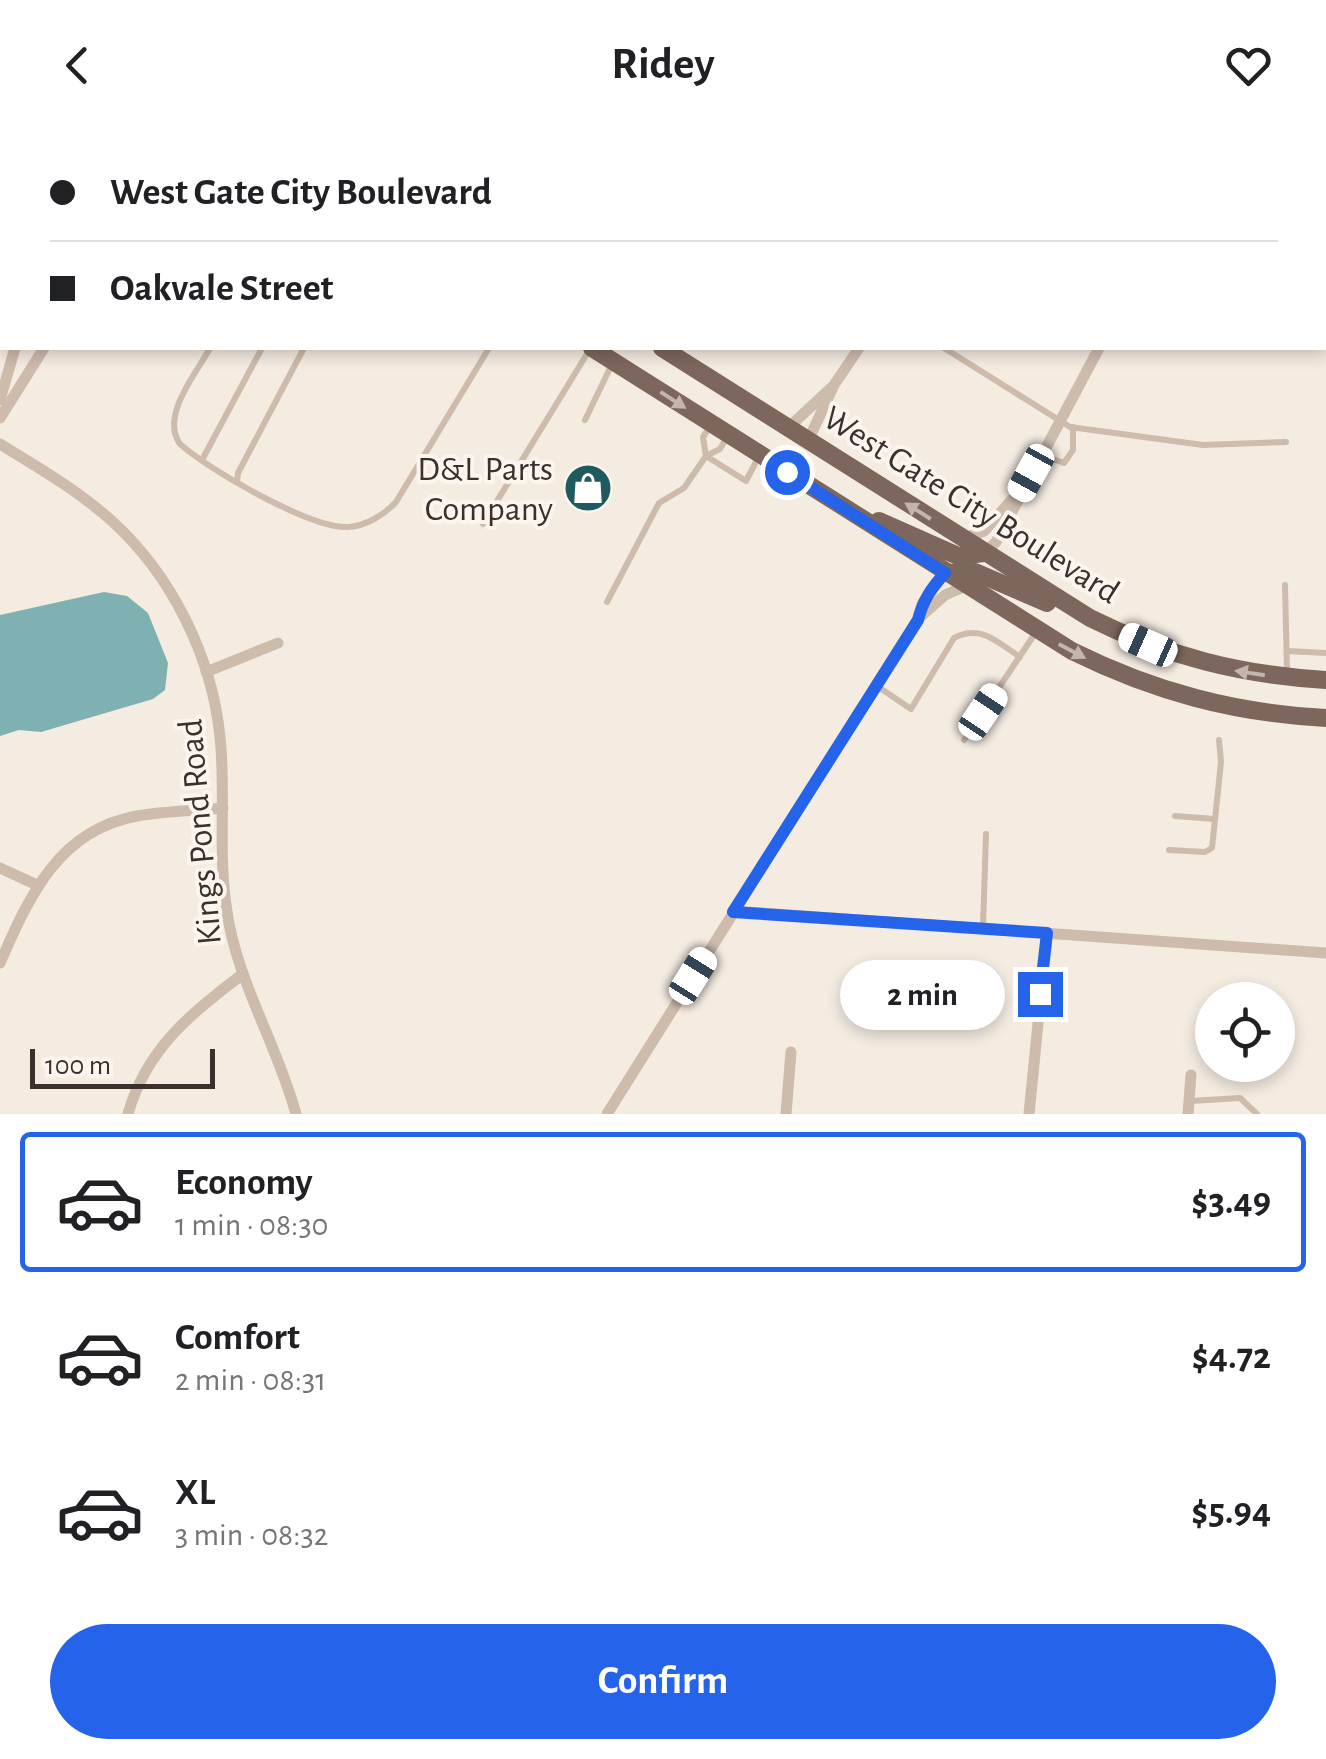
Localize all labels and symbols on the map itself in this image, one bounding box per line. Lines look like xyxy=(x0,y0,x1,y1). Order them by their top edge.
one-way arrow xyxy=(660,390,687,408)
street label: West Gate City Boulevard xyxy=(817,400,1125,611)
car xyxy=(1003,439,1059,507)
route start xyxy=(765,450,810,495)
place label: D&L Parts Company xyxy=(417,452,553,527)
shop icon: D&L Parts Company xyxy=(562,462,614,514)
one-way arrow xyxy=(904,502,931,520)
car xyxy=(1114,619,1182,671)
one-way arrow xyxy=(1057,642,1086,659)
one-way arrow xyxy=(1234,665,1266,680)
car xyxy=(954,679,1012,745)
street label: Kings Pond Road xyxy=(173,717,228,946)
car xyxy=(664,943,722,1009)
callout: 2 min xyxy=(840,959,1005,1029)
route end xyxy=(1018,972,1063,1017)
scale bar xyxy=(30,1044,215,1088)

